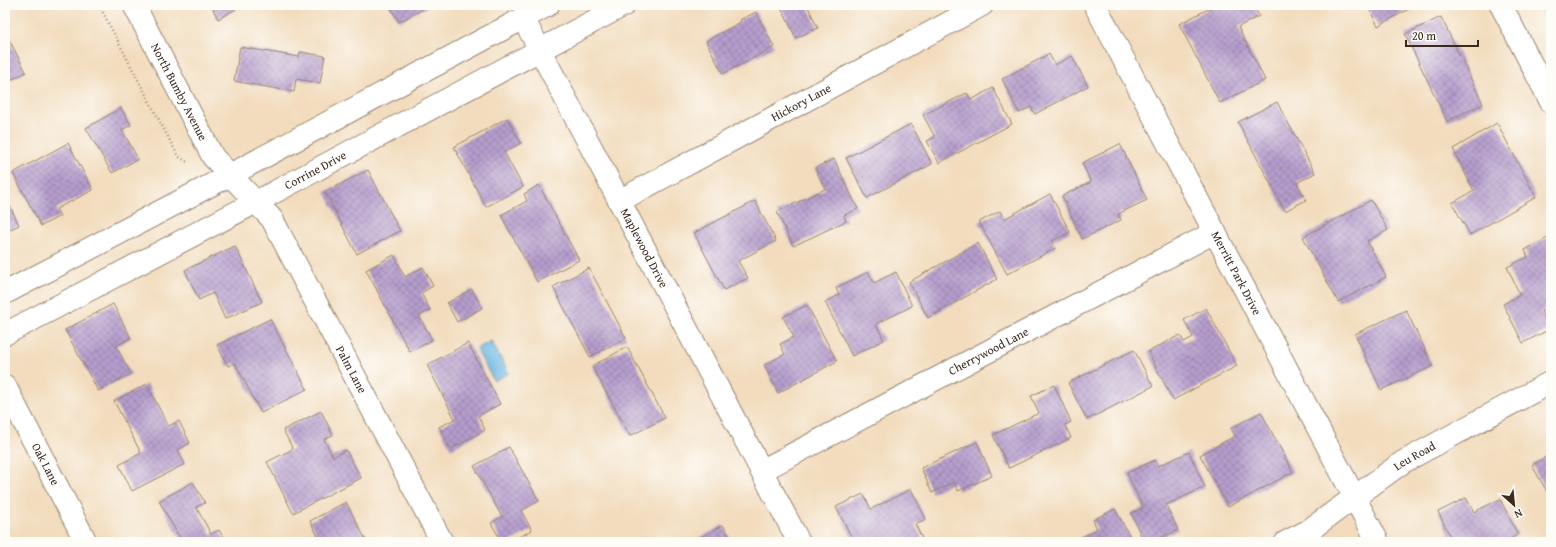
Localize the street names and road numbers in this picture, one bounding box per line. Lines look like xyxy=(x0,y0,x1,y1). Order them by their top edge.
street label: North Bumby Avenue xyxy=(147,40,212,144)
street label: Hickory Lane xyxy=(768,79,834,125)
street label: Corrine Drive xyxy=(281,146,349,193)
street label: Maplewood Drive xyxy=(617,205,673,291)
street label: Merritt Park Drive xyxy=(1208,228,1266,318)
street label: Cherrywood Lane xyxy=(945,323,1032,379)
street label: Palm Lane xyxy=(332,342,371,397)
street label: Leu Road xyxy=(1390,437,1439,474)
street label: Oak Lane xyxy=(28,440,64,488)

